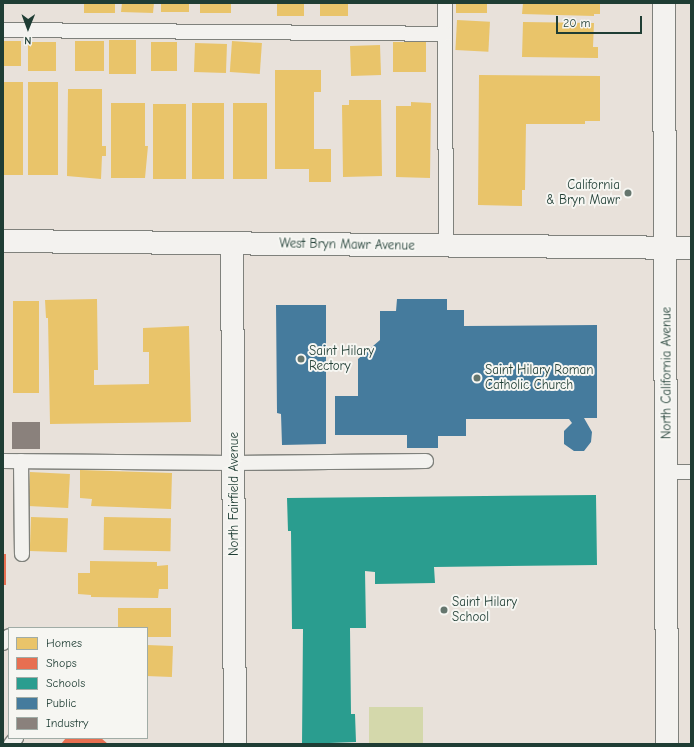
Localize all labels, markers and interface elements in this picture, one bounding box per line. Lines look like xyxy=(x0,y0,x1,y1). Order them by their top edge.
north arrow xyxy=(8,8,48,48)
scale bar xyxy=(558,8,644,34)
text: 20 m xyxy=(563,16,591,30)
text: N xyxy=(24,34,31,47)
place label: California & Bryn Mawr xyxy=(546,178,620,209)
marker: California & Bryn Mawr xyxy=(623,188,633,198)
street label: West Bryn Mawr Avenue xyxy=(279,236,415,254)
street label: North California Avenue xyxy=(659,307,675,439)
place label: Saint Hilary Rectory xyxy=(309,344,374,375)
marker: Saint Hilary Rectory xyxy=(296,354,306,364)
place label: Saint Hilary Roman Catholic Church xyxy=(485,363,593,394)
marker: Saint Hilary Roman Catholic Church xyxy=(472,373,482,383)
street label: North Fairfield Avenue xyxy=(226,432,242,556)
place label: Saint Hilary School xyxy=(452,595,517,626)
marker: Saint Hilary School xyxy=(439,605,449,615)
legend xyxy=(8,627,148,739)
text: Homes xyxy=(46,636,82,650)
text: Shops xyxy=(46,656,77,670)
text: Schools xyxy=(46,676,85,690)
text: Public xyxy=(46,696,76,710)
text: Industry xyxy=(46,716,88,730)

